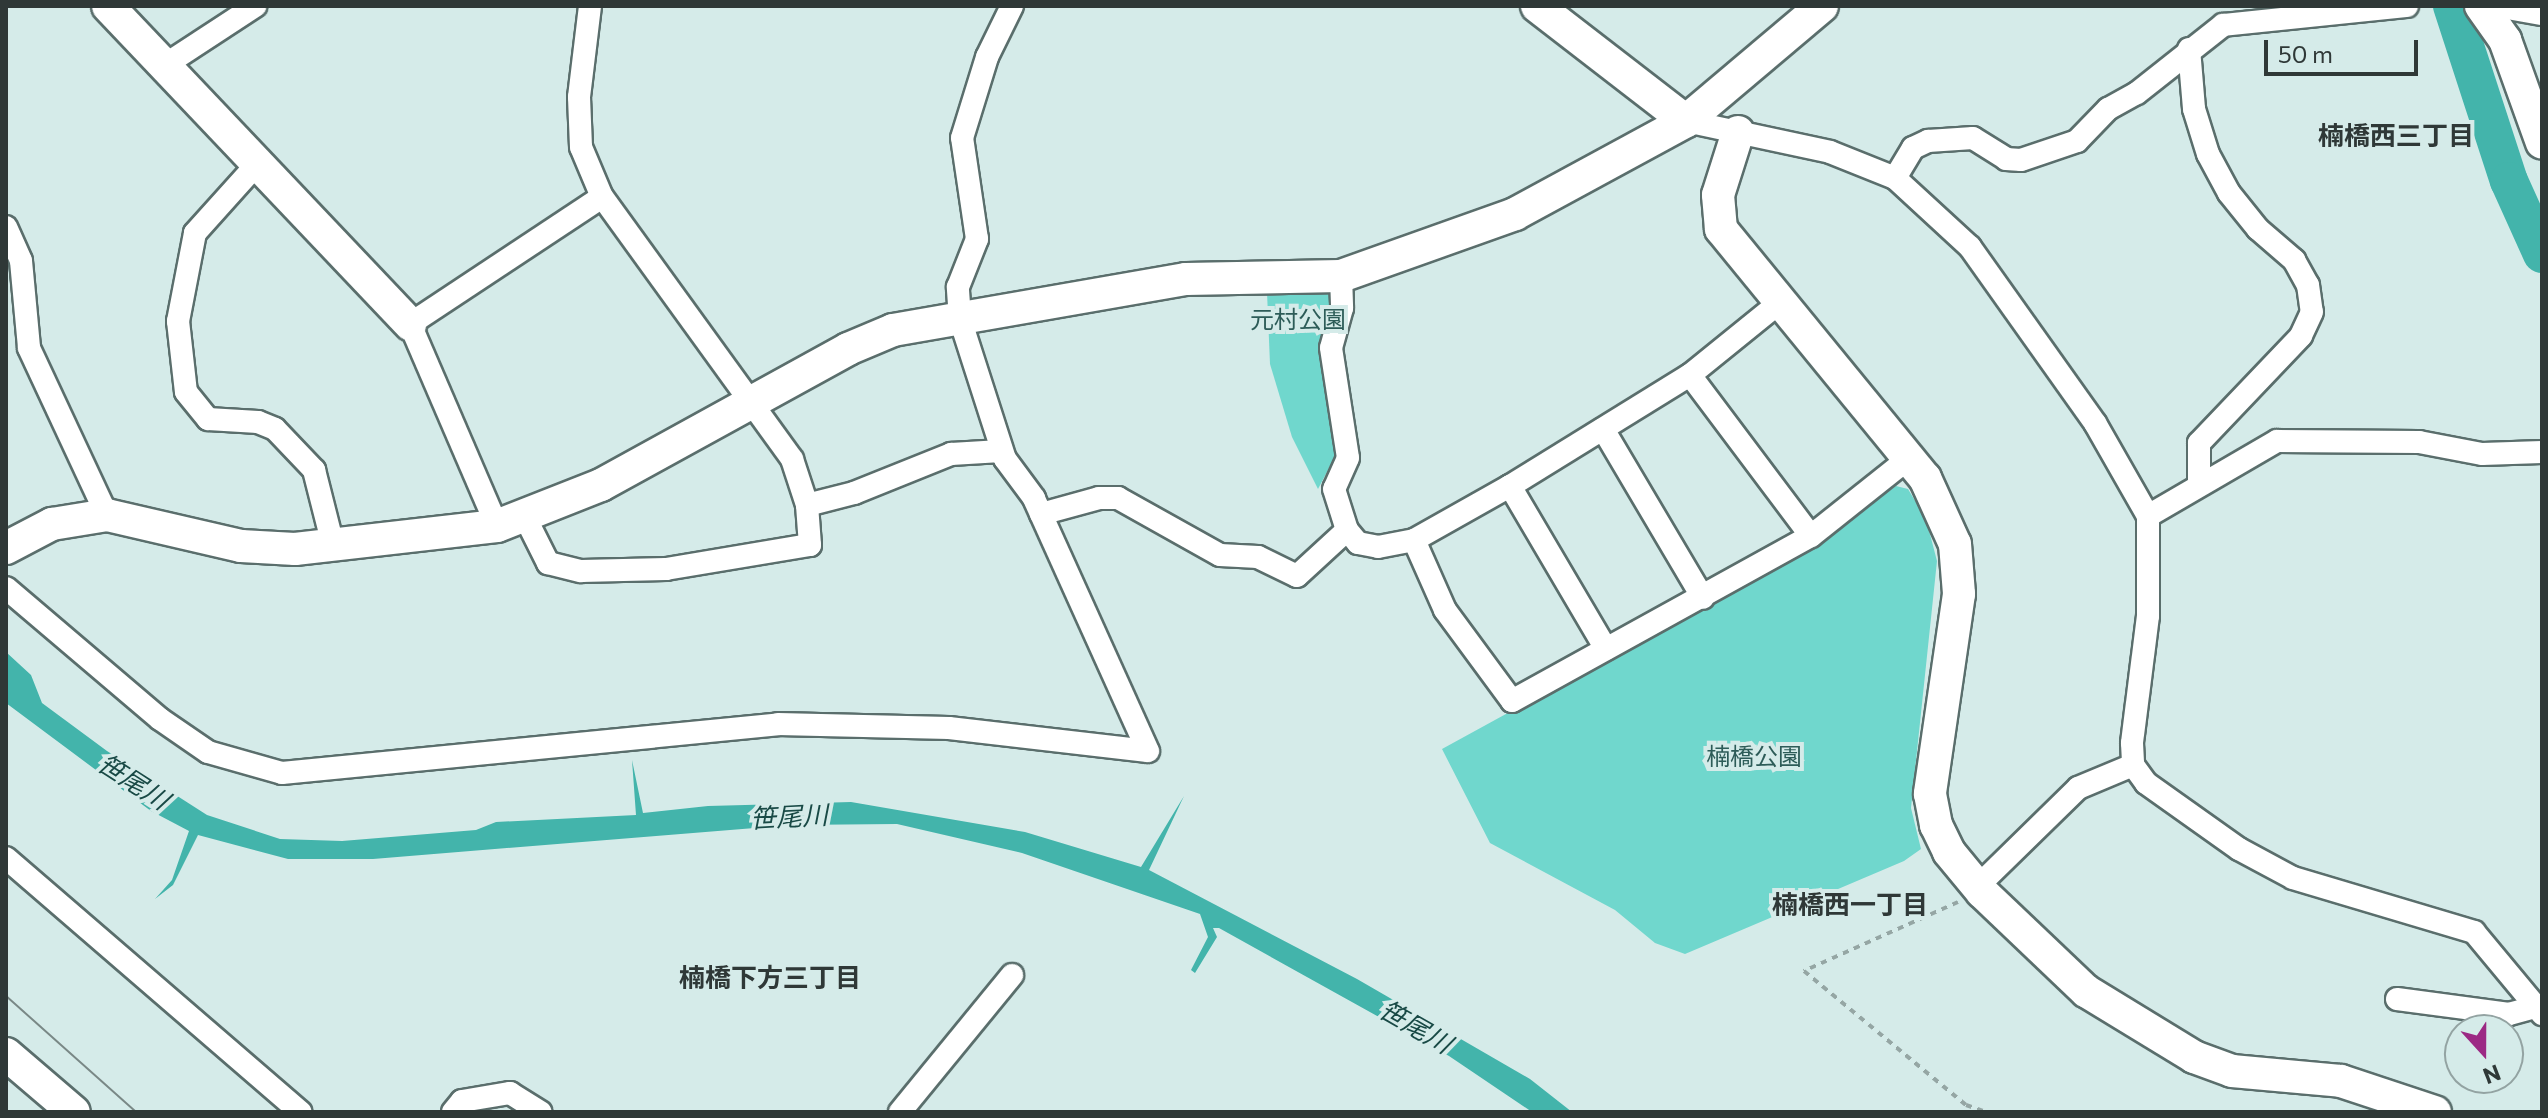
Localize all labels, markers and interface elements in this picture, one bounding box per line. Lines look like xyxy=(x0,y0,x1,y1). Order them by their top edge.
scale bar xyxy=(2268,24,2422,74)
text: 50 m xyxy=(2278,39,2333,68)
district label: 楠橋西三丁目 xyxy=(2318,119,2474,151)
park label: 元村公園 xyxy=(1250,305,1346,333)
park label: 楠橋公園 xyxy=(1706,742,1802,770)
water label: 笹尾川 xyxy=(93,747,175,815)
water label: 笹尾川 xyxy=(749,798,829,834)
district label: 楠橋西一丁目 xyxy=(1772,888,1928,920)
district label: 楠橋下方三丁目 xyxy=(679,961,861,993)
water label: 笹尾川 xyxy=(1374,993,1458,1059)
north arrow xyxy=(2444,1014,2524,1094)
text: N xyxy=(2480,1059,2505,1091)

